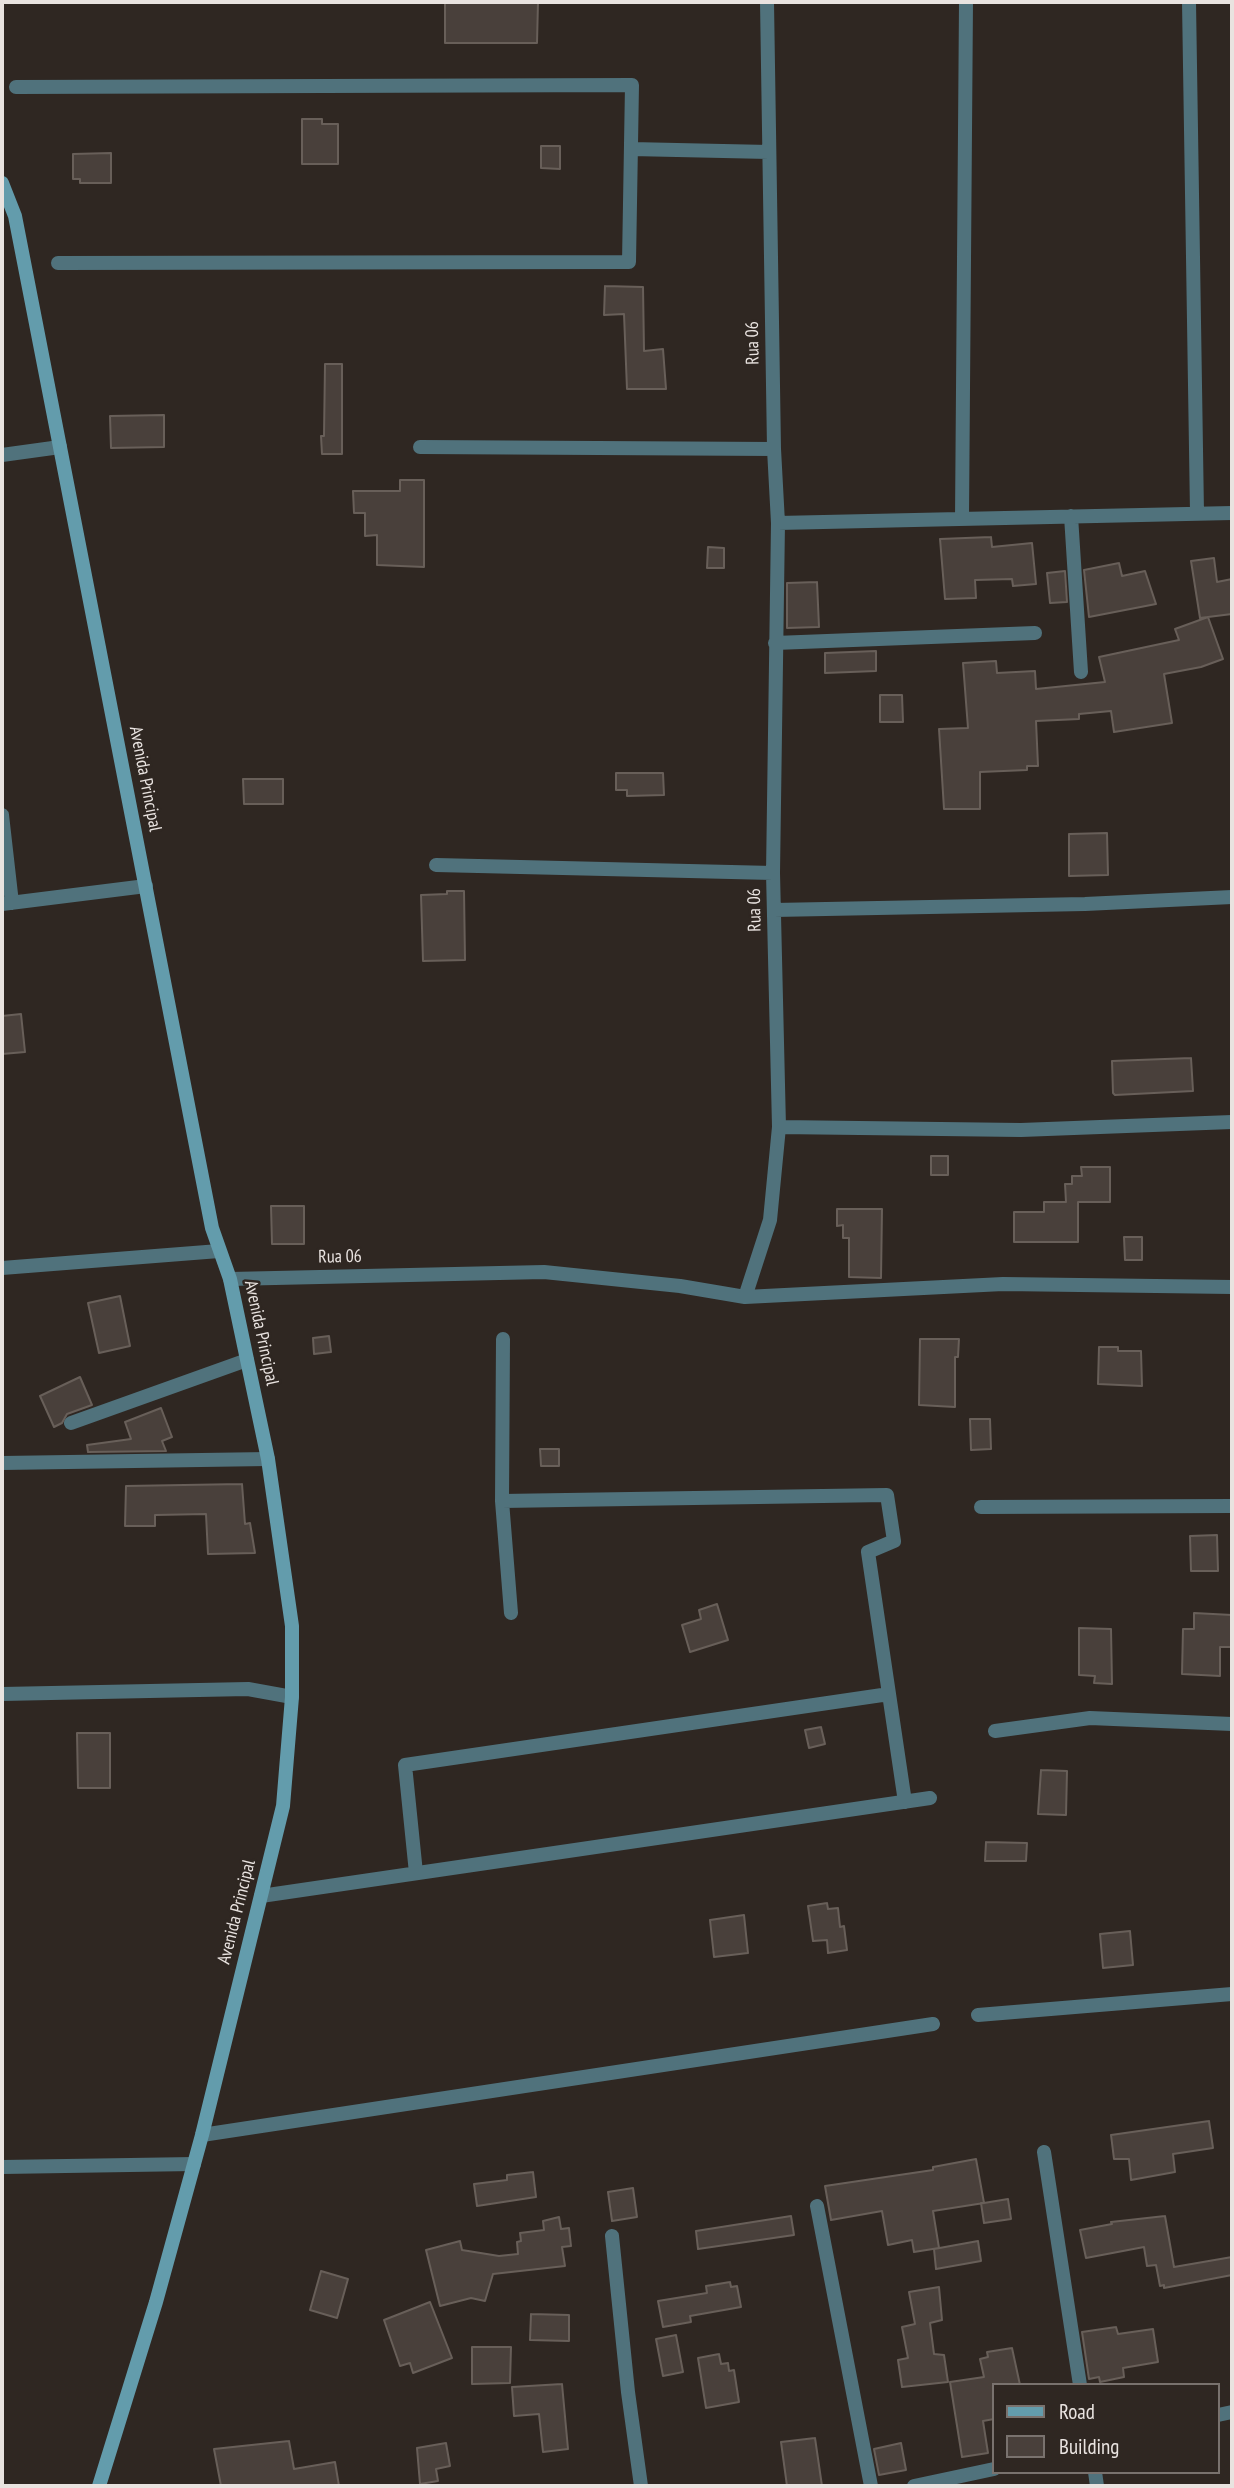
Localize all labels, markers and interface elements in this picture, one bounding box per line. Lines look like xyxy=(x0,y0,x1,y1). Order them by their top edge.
street label: Rua 06 xyxy=(742,321,764,365)
street label: Avenida Principal xyxy=(124,724,166,834)
street label: Rua 06 xyxy=(744,888,766,932)
street label: Rua 06 xyxy=(318,1246,362,1268)
street label: Avenida Principal xyxy=(239,1278,283,1388)
street label: Avenida Principal xyxy=(214,1858,260,1966)
legend xyxy=(992,2383,1220,2474)
text: Road xyxy=(1059,2398,1095,2425)
text: Building xyxy=(1059,2433,1119,2460)

